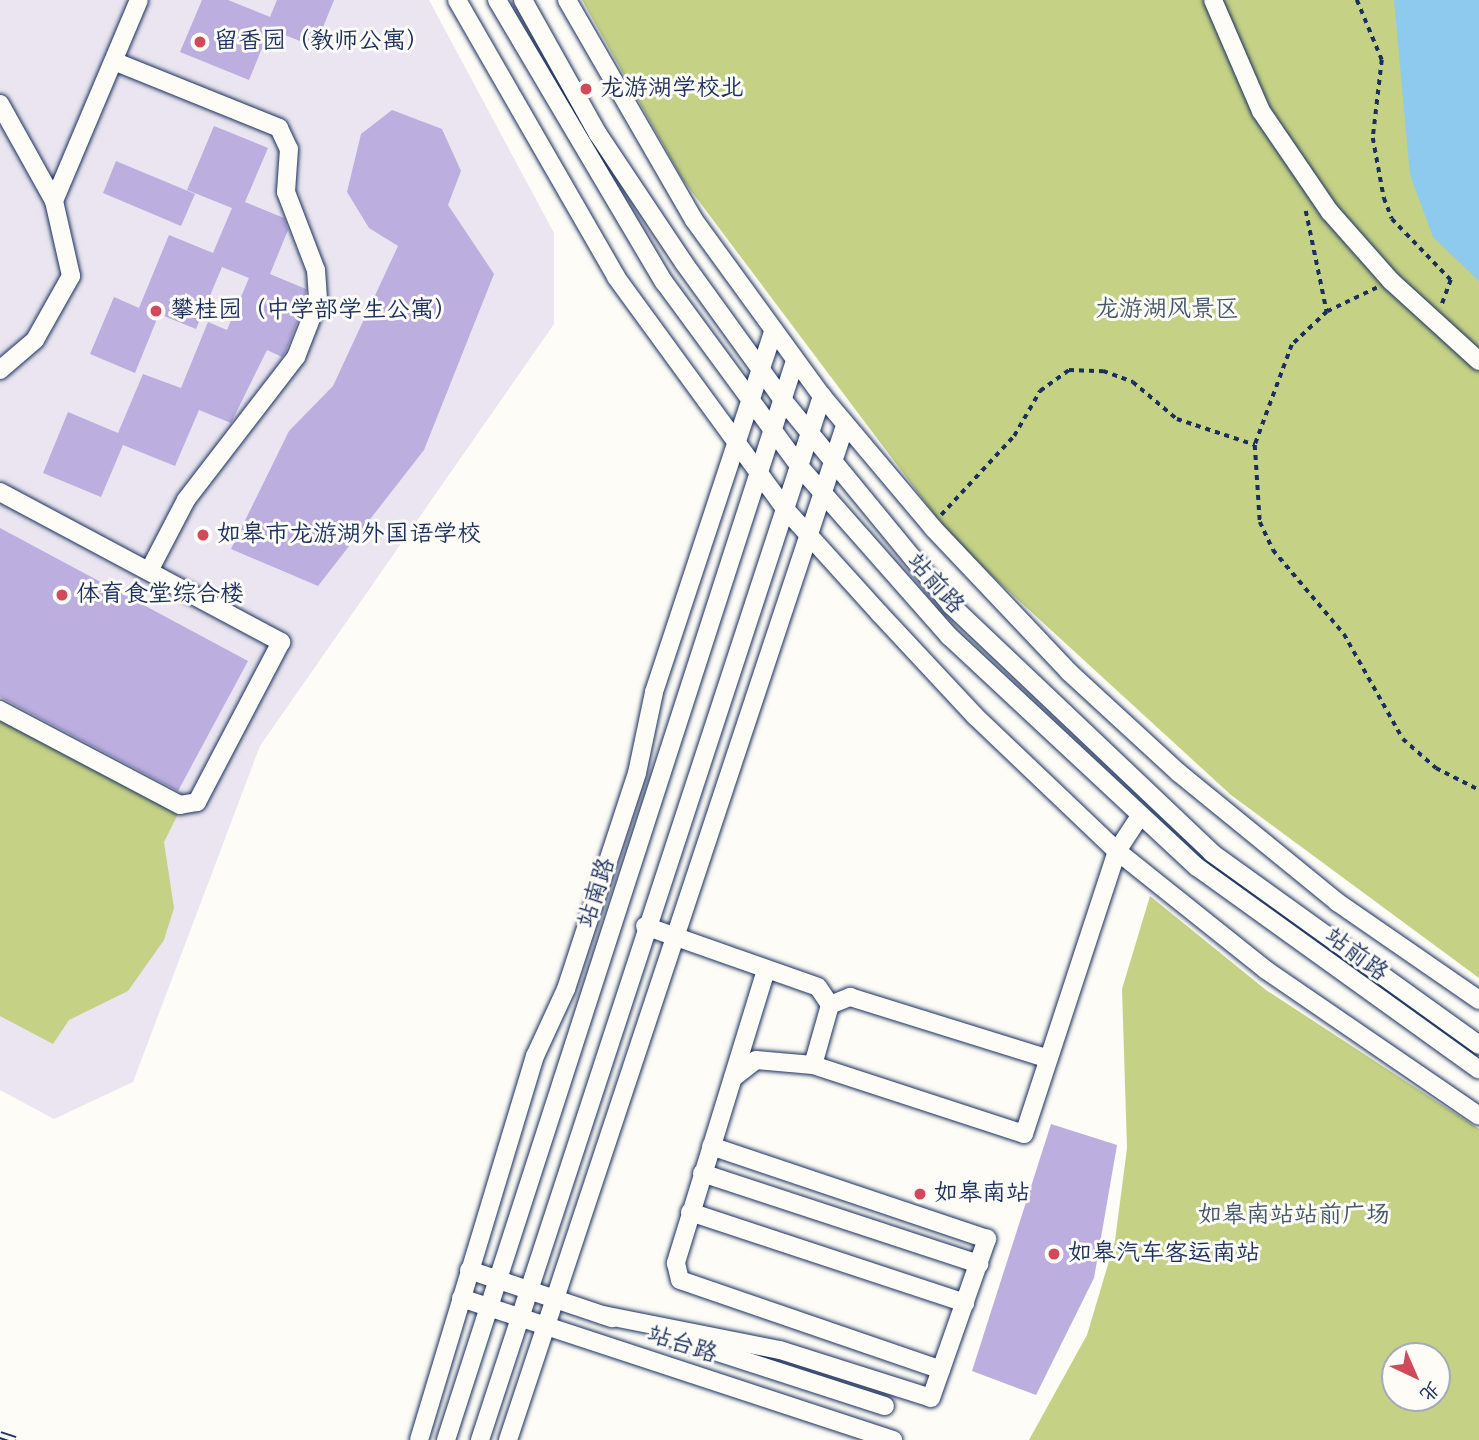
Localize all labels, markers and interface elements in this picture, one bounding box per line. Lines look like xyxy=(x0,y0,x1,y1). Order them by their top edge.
place label: 留香园（教师公寓） xyxy=(214,28,430,56)
marker: 留香园（教师公寓） xyxy=(192,34,208,50)
place label: 龙游湖学校北 xyxy=(600,75,744,103)
marker: 龙游湖学校北 xyxy=(578,81,594,97)
park label: 龙游湖风景区 xyxy=(1095,296,1239,324)
place label: 攀桂园（中学部学生公寓） xyxy=(170,297,458,325)
marker: 攀桂园（中学部学生公寓） xyxy=(148,303,164,319)
place label: 如皋市龙游湖外国语学校 xyxy=(217,521,481,549)
marker: 如皋市龙游湖外国语学校 xyxy=(195,527,211,543)
street label: 站前路 xyxy=(900,548,970,620)
place label: 体育食堂综合楼 xyxy=(76,581,244,609)
marker: 体育食堂综合楼 xyxy=(54,587,70,603)
street label: 站南路 xyxy=(572,854,622,932)
street label: 站前路 xyxy=(1319,922,1393,988)
place label: 如皋南站 xyxy=(934,1180,1030,1208)
marker: 如皋南站 xyxy=(912,1186,928,1202)
park label: 如皋南站站前广场 xyxy=(1198,1202,1390,1230)
place label: 如皋汽车客运南站 xyxy=(1068,1240,1260,1268)
marker: 如皋汽车客运南站 xyxy=(1046,1246,1062,1262)
street label: 站台路 xyxy=(643,1320,721,1370)
north arrow xyxy=(1381,1342,1451,1412)
text: 北 xyxy=(1413,1375,1446,1407)

